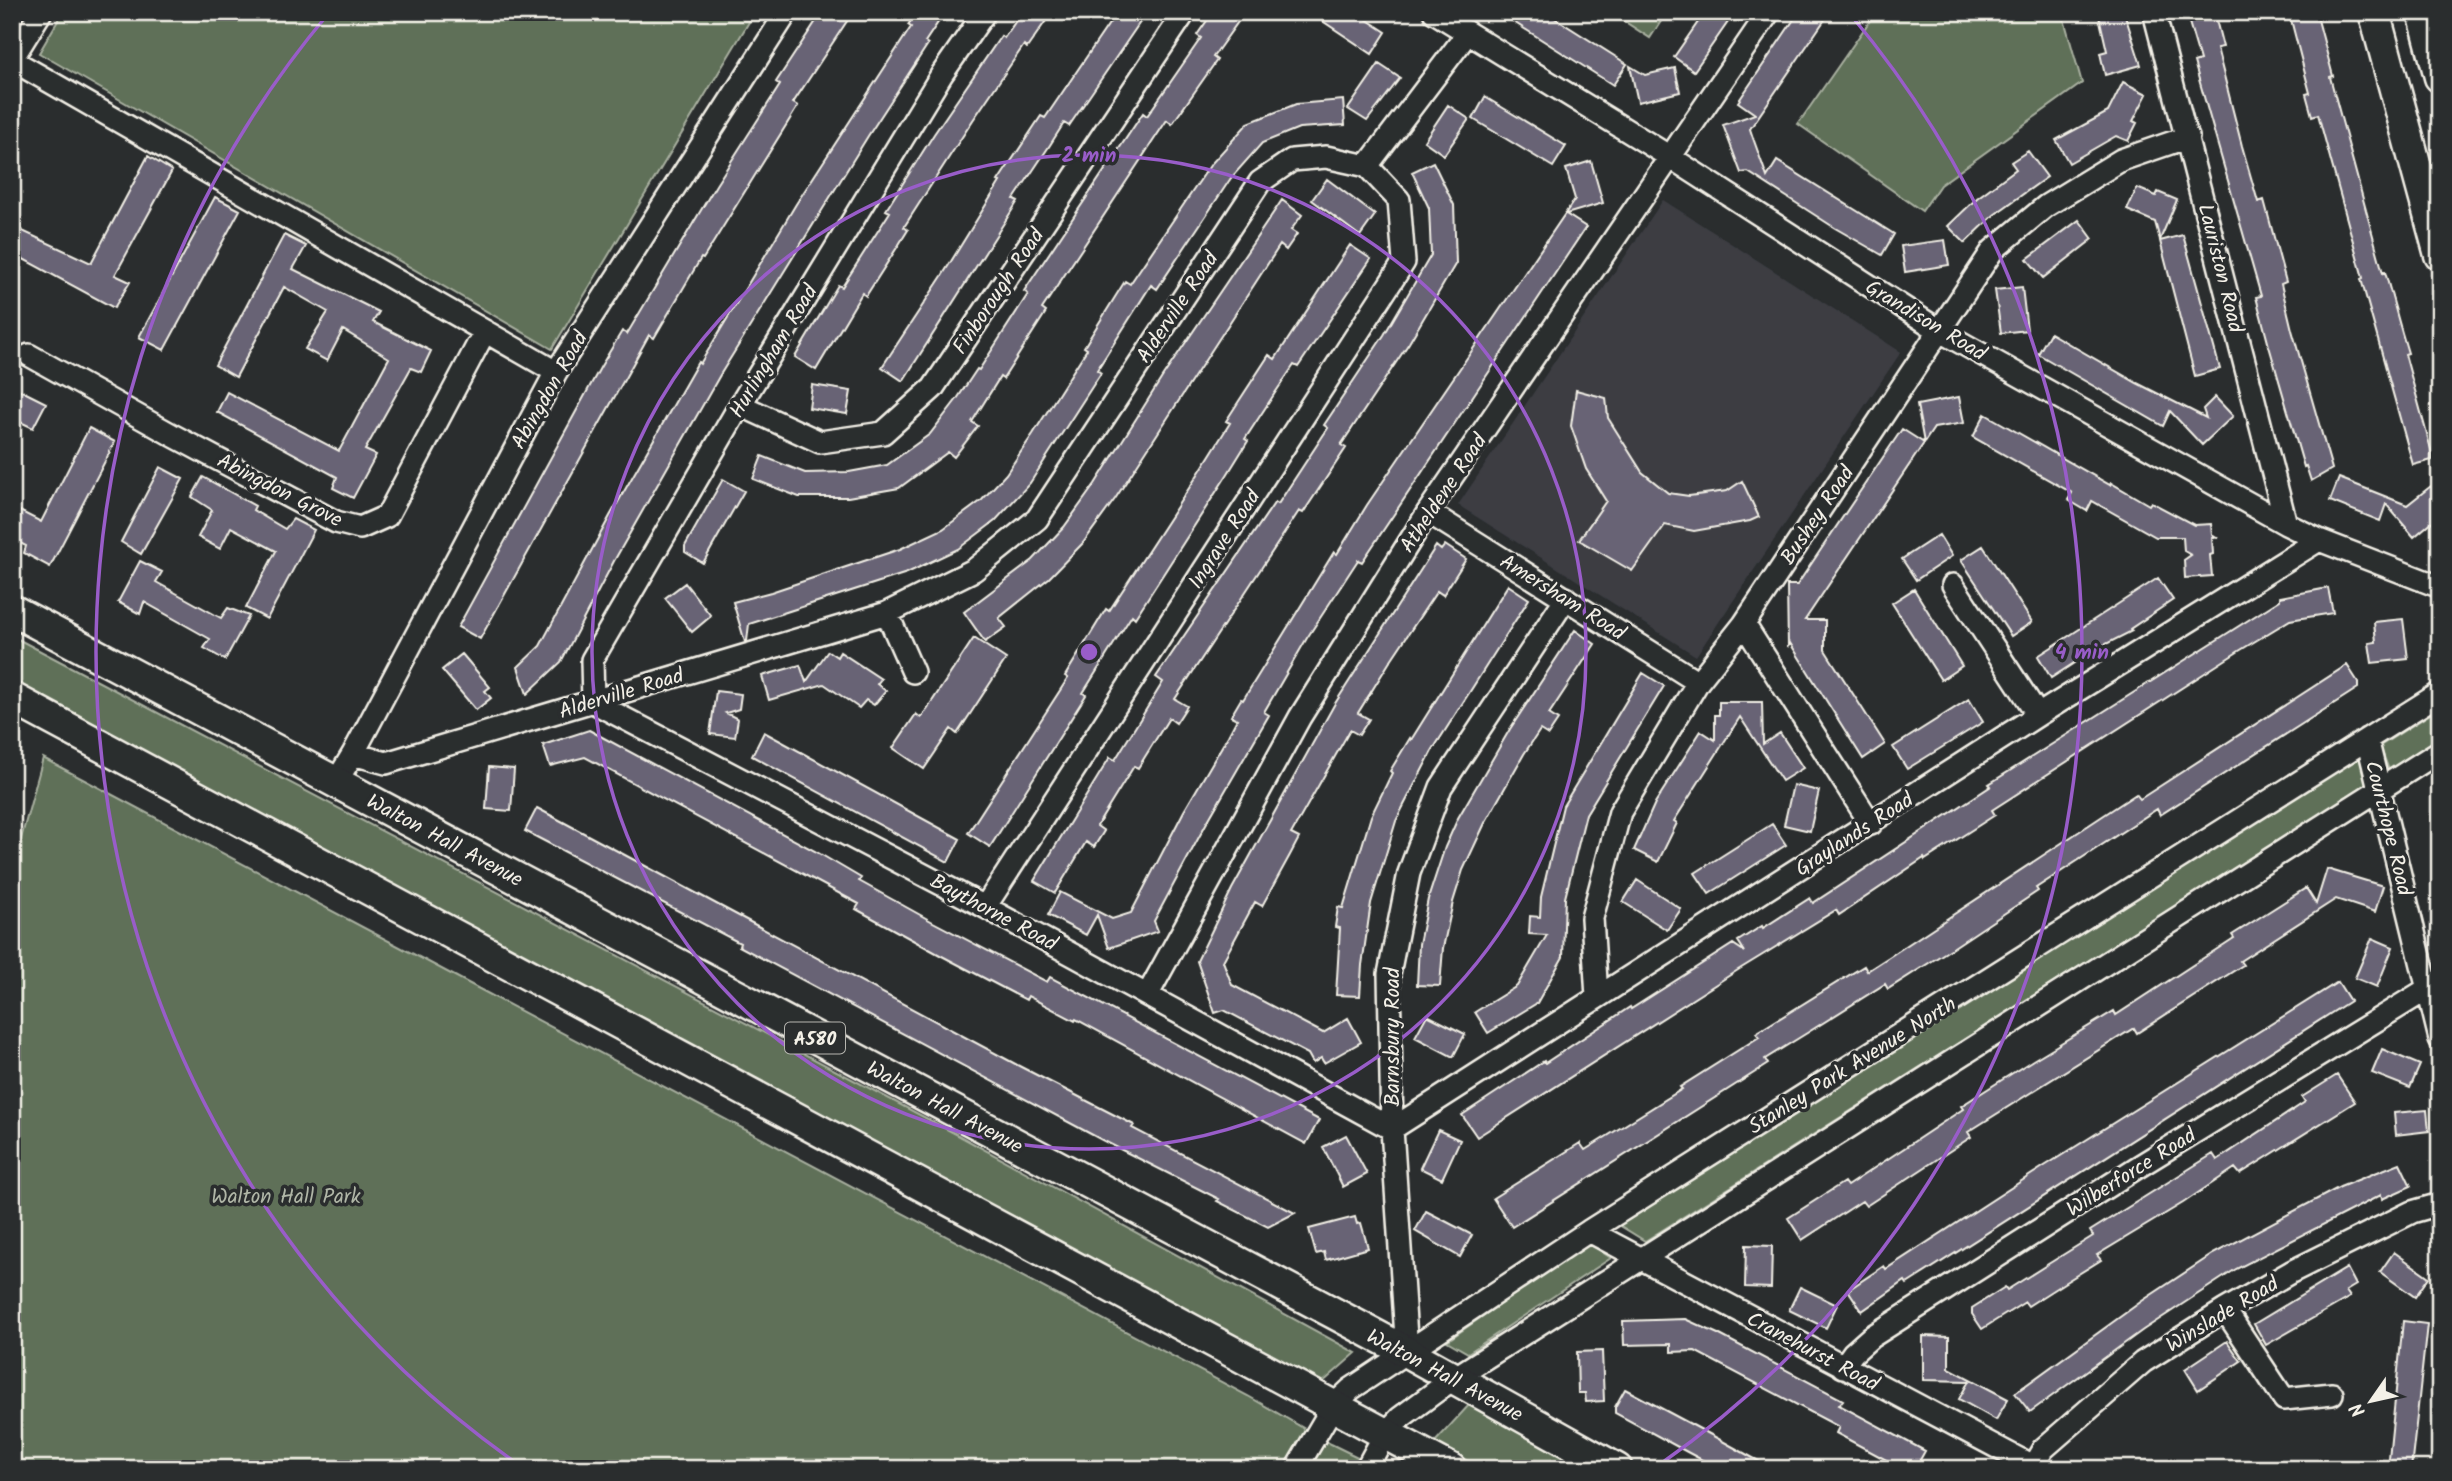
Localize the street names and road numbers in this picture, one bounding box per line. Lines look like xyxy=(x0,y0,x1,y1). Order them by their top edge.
street label: Lauriston Road xyxy=(2188,200,2252,337)
street label: Finborough Road xyxy=(945,222,1054,362)
street label: Alderville Road xyxy=(1129,245,1228,371)
street label: Grandison Road xyxy=(1858,272,1993,371)
street label: Hurlingham Road xyxy=(721,278,828,425)
street label: Abingdon Road xyxy=(503,325,598,456)
street label: Atheldene Road xyxy=(1392,427,1497,560)
street label: Abingdon Grove xyxy=(211,445,348,537)
street label: Bushey Road xyxy=(1773,459,1864,572)
street label: Ingrave Road xyxy=(1181,483,1270,596)
street label: Amersham Road xyxy=(1493,546,1632,650)
street label: Alderville Road xyxy=(555,660,688,729)
street label: Courthope Road xyxy=(2355,757,2420,900)
street label: Graylands Road xyxy=(1789,784,1921,886)
street label: Walton Hall Avenue xyxy=(360,786,529,897)
street label: Baythorne Road xyxy=(924,866,1063,961)
street label: Barnsbury Road xyxy=(1377,967,1410,1106)
street label: Stanley Park Avenue North xyxy=(1742,989,1963,1144)
road number: A580 xyxy=(785,1022,845,1054)
street label: Walton Hall Avenue xyxy=(860,1053,1029,1164)
street label: Wilberforce Road xyxy=(2060,1120,2204,1226)
street label: Winslade Road xyxy=(2160,1268,2286,1362)
street label: Cranehurst Road xyxy=(1740,1303,1885,1401)
street label: Walton Hall Avenue xyxy=(1360,1321,1529,1432)

